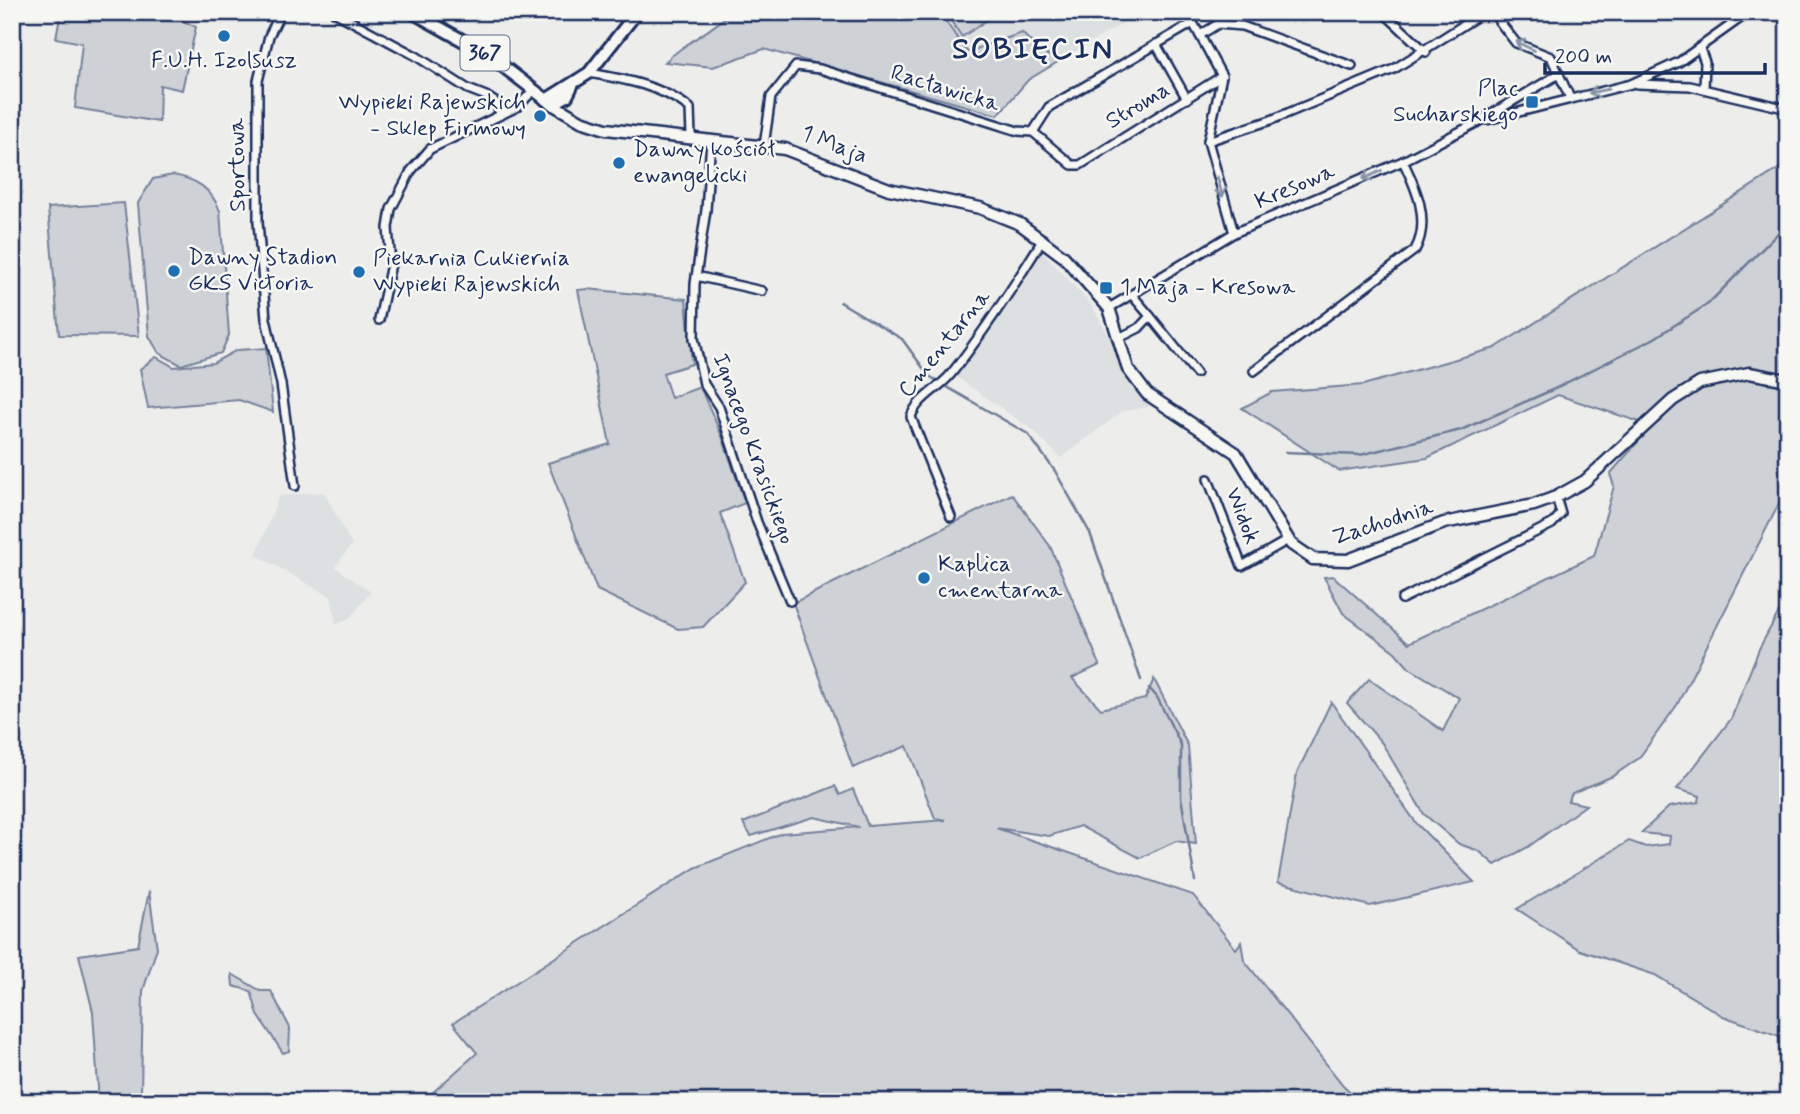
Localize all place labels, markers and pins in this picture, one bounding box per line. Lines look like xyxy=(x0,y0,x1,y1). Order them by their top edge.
marker: F.U.H. Izolsusz xyxy=(216,28,232,44)
place label: F.U.H. Izolsusz xyxy=(151,46,297,76)
place label: Plac Sucharskiego xyxy=(1393,74,1518,130)
place label: Wypieki Rajewskich - Sklep Firmowy xyxy=(339,88,526,144)
marker: Plac Sucharskiego xyxy=(1524,94,1540,110)
marker: Wypieki Rajewskich - Sklep Firmowy xyxy=(532,108,548,124)
place label: Dawny kościół ewangelicki xyxy=(633,135,775,193)
marker: Dawny kościół ewangelicki xyxy=(611,155,627,171)
place label: Dawny Stadion GKS Victoria xyxy=(188,243,337,299)
place label: Piekarnia Cukiernia Wypieki Rajewskich xyxy=(373,244,570,300)
marker: Dawny Stadion GKS Victoria xyxy=(166,263,182,279)
marker: Piekarnia Cukiernia Wypieki Rajewskich xyxy=(351,264,367,280)
place label: 1 Maja - Kresowa xyxy=(1120,273,1295,303)
marker: 1 Maja - Kresowa xyxy=(1098,280,1114,296)
place label: Kaplica cmentarna xyxy=(938,550,1063,606)
marker: Kaplica cmentarna xyxy=(916,570,932,586)

